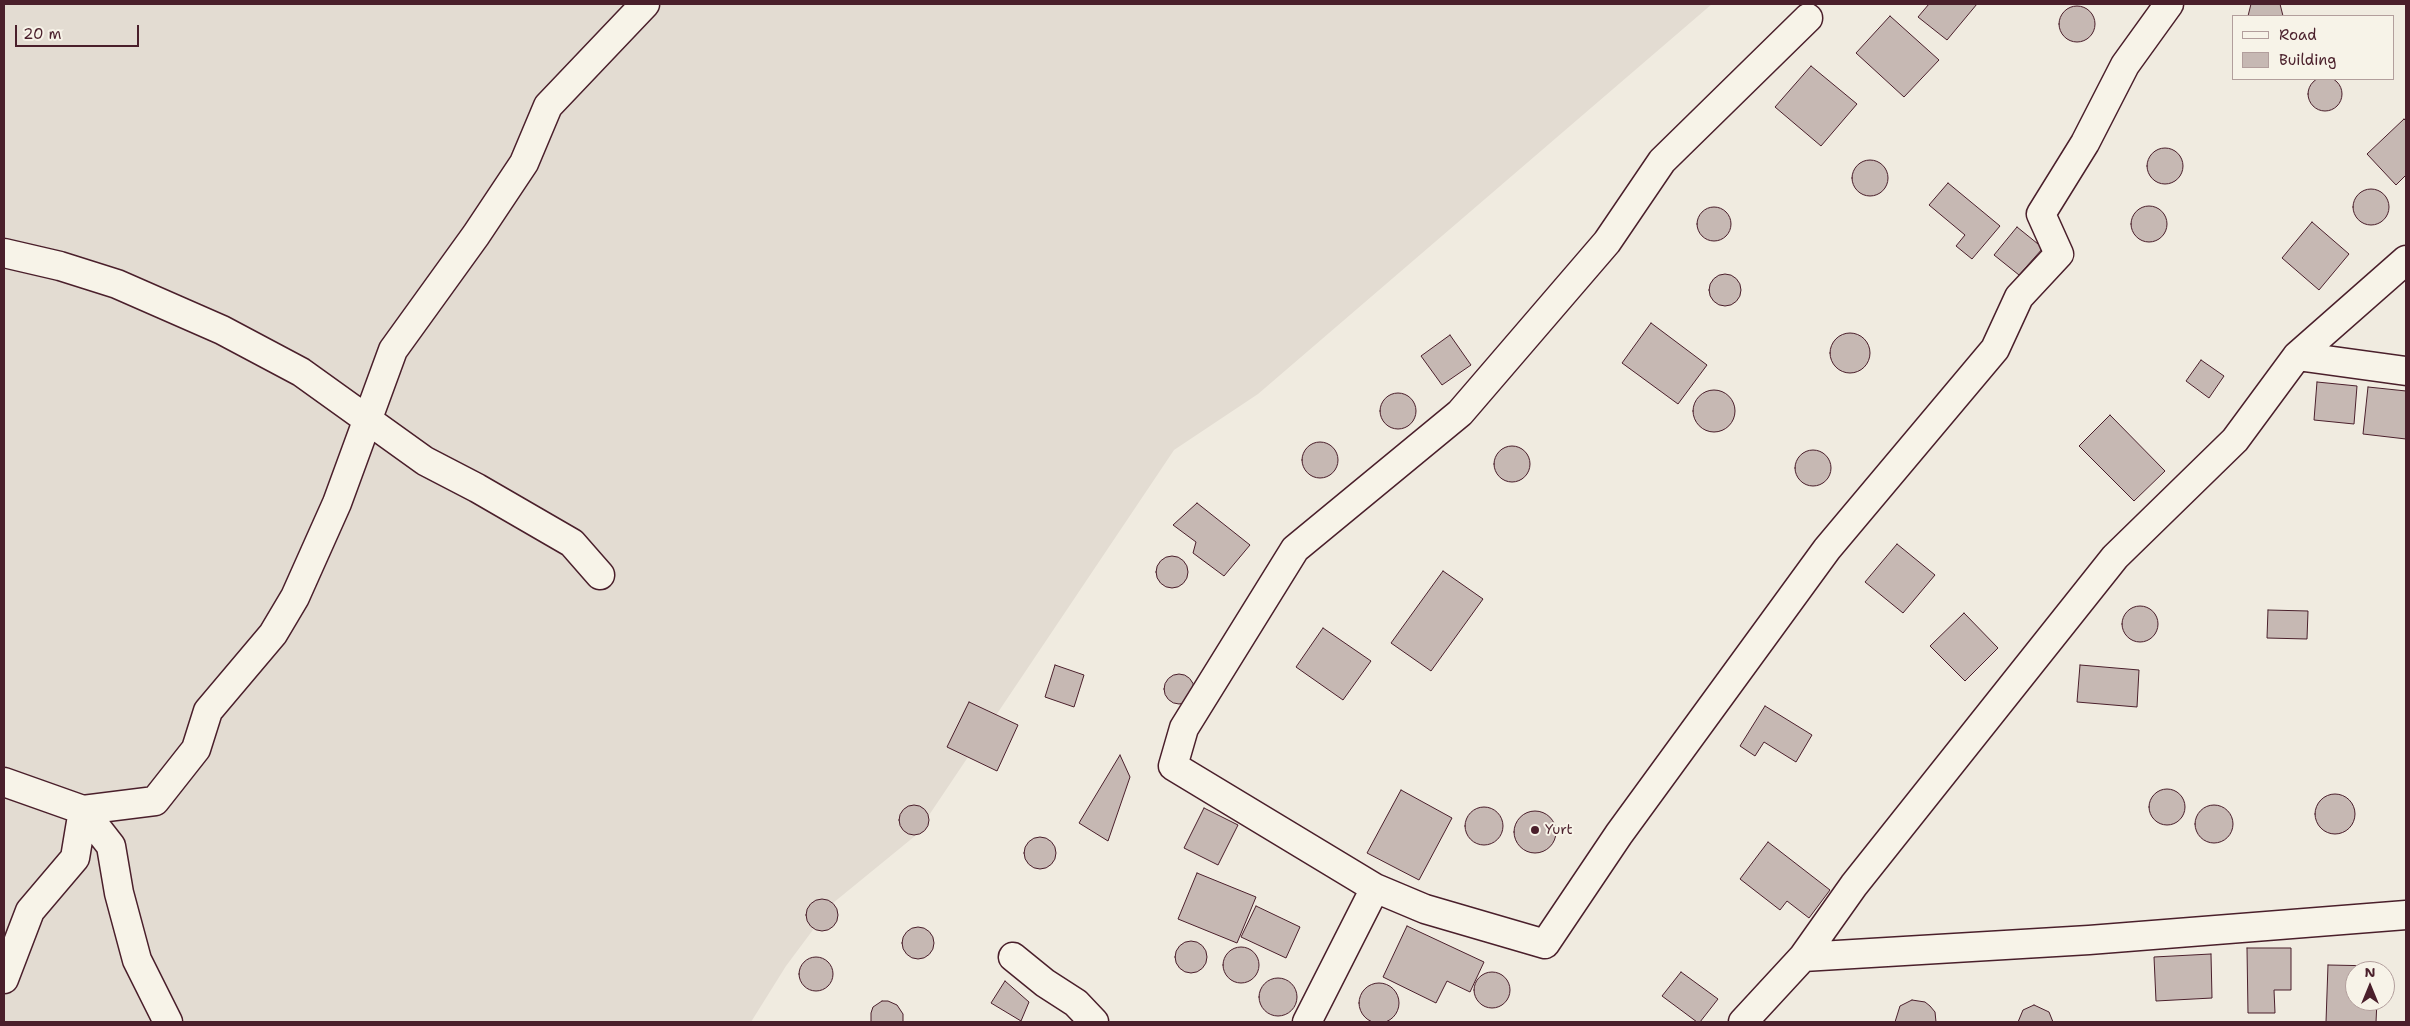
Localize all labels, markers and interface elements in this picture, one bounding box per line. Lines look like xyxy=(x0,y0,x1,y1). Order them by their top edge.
scale bar xyxy=(18,15,141,47)
legend xyxy=(2232,15,2395,80)
text: 20 m xyxy=(23,24,62,44)
text: Road xyxy=(2279,25,2317,45)
text: Building xyxy=(2279,50,2336,70)
place label: Yurt xyxy=(1545,822,1573,838)
marker: Yurt xyxy=(1529,824,1541,836)
north arrow xyxy=(2345,961,2395,1011)
text: N xyxy=(2364,963,2376,981)

